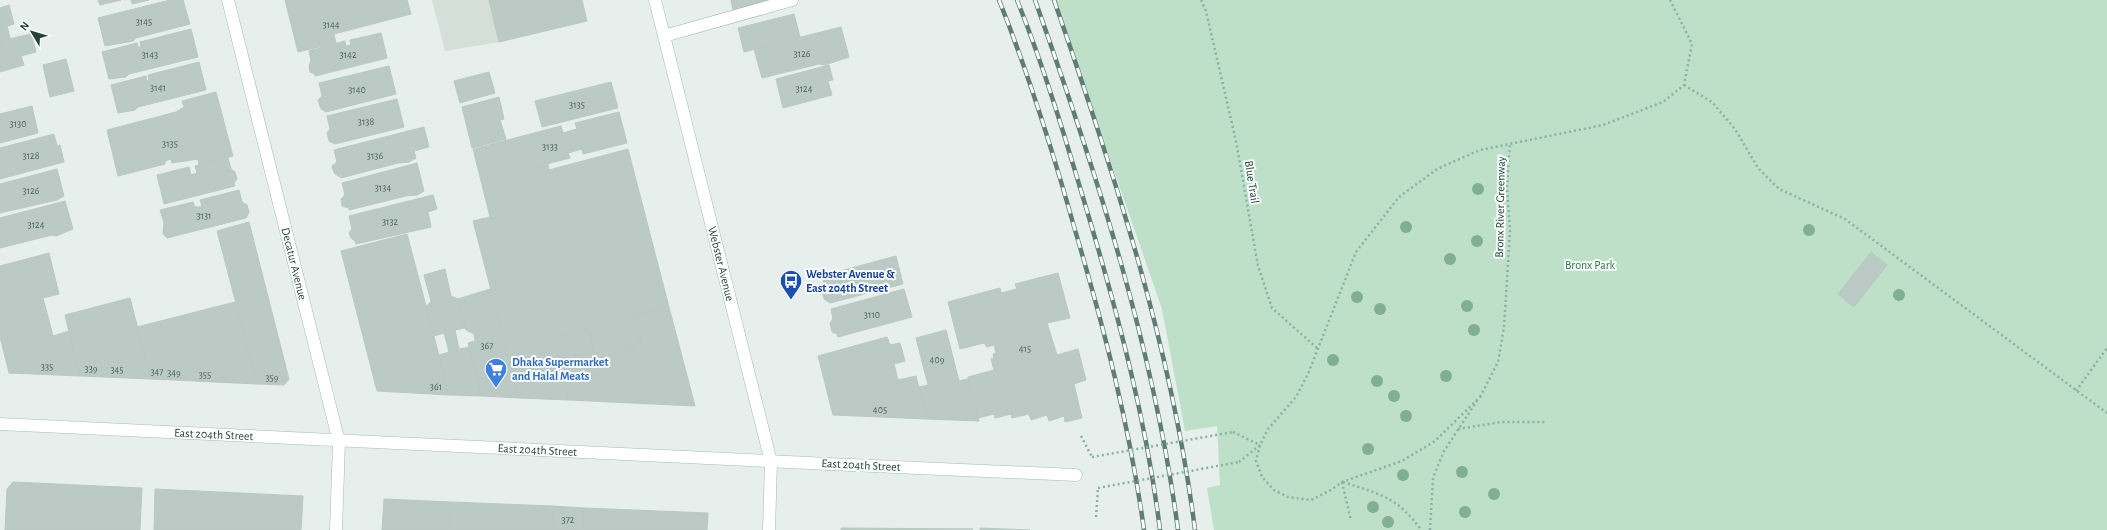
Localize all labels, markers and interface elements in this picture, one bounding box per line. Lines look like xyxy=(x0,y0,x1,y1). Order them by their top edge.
north arrow xyxy=(12,12,52,52)
house number: 3145 xyxy=(136,17,152,27)
text: N xyxy=(18,20,31,33)
house number: 3144 xyxy=(322,20,340,30)
house number: 3126 xyxy=(794,49,811,59)
house number: 3143 xyxy=(142,50,158,60)
house number: 3142 xyxy=(340,50,357,60)
house number: 3141 xyxy=(150,83,166,93)
house number: 3124 xyxy=(796,84,813,94)
house number: 3140 xyxy=(348,85,366,95)
house number: 3135 xyxy=(569,100,585,110)
house number: 3138 xyxy=(358,117,374,127)
house number: 3130 xyxy=(10,119,26,129)
house number: 3135 xyxy=(162,139,178,149)
house number: 3133 xyxy=(542,142,558,152)
house number: 3128 xyxy=(23,151,40,161)
house number: 3136 xyxy=(367,151,383,161)
street label: Bronx River Greenway xyxy=(1493,156,1508,258)
street label: Blue Trail xyxy=(1243,160,1261,204)
house number: 3134 xyxy=(375,183,391,193)
house number: 3126 xyxy=(23,186,40,196)
house number: 3131 xyxy=(196,211,212,221)
house number: 3132 xyxy=(382,217,399,227)
house number: 3124 xyxy=(28,220,45,230)
street label: Webster Avenue xyxy=(706,225,736,302)
street label: Decatur Avenue xyxy=(279,226,309,301)
park label: Bronx Park xyxy=(1565,259,1616,271)
bus stop icon: Webster Avenue & East 204th Street xyxy=(778,268,804,301)
place label: Webster Avenue & East 204th Street xyxy=(806,268,895,294)
house number: 3110 xyxy=(864,310,880,320)
house number: 367 xyxy=(481,341,494,351)
house number: 415 xyxy=(1019,344,1031,354)
house number: 409 xyxy=(930,355,945,365)
supermarket icon: Dhaka Supermarket and Halal Meats xyxy=(483,356,509,389)
place label: Dhaka Supermarket and Halal Meats xyxy=(512,356,609,382)
house number: 335 xyxy=(41,362,53,372)
house number: 339 xyxy=(85,364,98,374)
house number: 345 xyxy=(110,365,124,375)
house number: 347 xyxy=(150,367,164,377)
house number: 349 xyxy=(167,368,181,378)
house number: 355 xyxy=(199,370,211,380)
house number: 359 xyxy=(266,373,279,383)
house number: 361 xyxy=(430,382,442,392)
house number: 405 xyxy=(873,405,887,415)
street label: East 204th Street xyxy=(174,426,254,442)
street label: East 204th Street xyxy=(497,442,577,458)
street label: East 204th Street xyxy=(821,457,901,473)
house number: 372 xyxy=(562,515,575,525)

